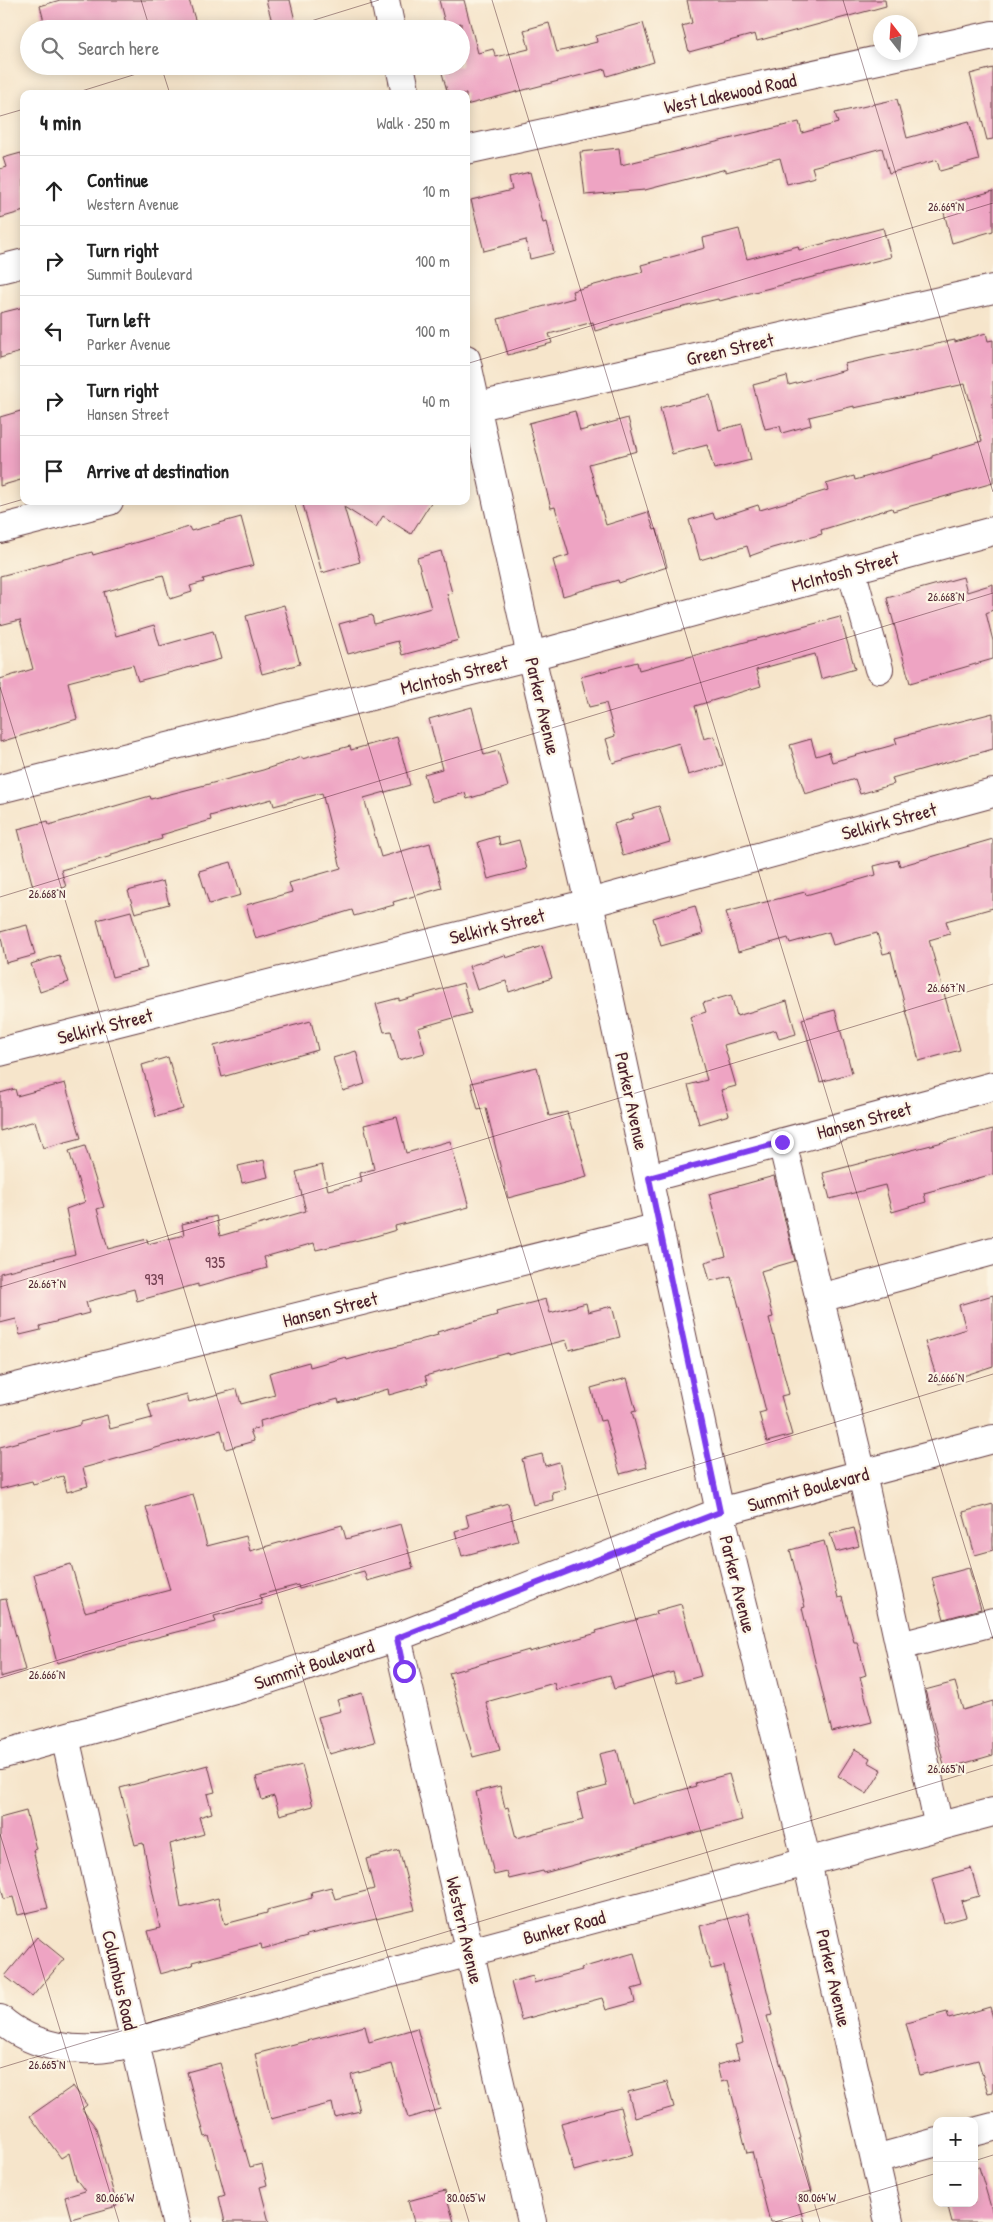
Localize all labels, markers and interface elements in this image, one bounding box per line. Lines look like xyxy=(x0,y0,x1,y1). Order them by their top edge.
north arrow xyxy=(873,15,918,60)
search box xyxy=(20,20,470,75)
icon: search xyxy=(38,34,66,62)
text: Search here xyxy=(78,35,159,61)
street label: West Lakewood Road xyxy=(662,66,799,120)
text: 4 min xyxy=(40,108,81,137)
text: Walk · 250 m xyxy=(376,112,450,134)
text: Continue xyxy=(87,167,148,193)
icon: ahead xyxy=(40,177,68,205)
text: 10 m xyxy=(422,180,450,202)
text: Western Avenue xyxy=(87,193,179,215)
text: 26.669°N xyxy=(928,198,964,215)
text: Turn right xyxy=(87,237,158,263)
icon: right xyxy=(40,247,68,275)
text: 100 m xyxy=(415,250,450,272)
text: Summit Boulevard xyxy=(87,263,192,285)
text: Turn left xyxy=(87,307,150,333)
icon: left xyxy=(40,317,68,345)
text: 100 m xyxy=(415,320,450,342)
street label: Green Street xyxy=(684,326,777,372)
text: Parker Avenue xyxy=(87,333,171,355)
text: Turn right xyxy=(87,377,158,403)
icon: right xyxy=(40,387,68,415)
text: 40 m xyxy=(422,390,450,412)
text: Hansen Street xyxy=(87,403,169,425)
icon: arrive xyxy=(40,457,68,485)
text: Arrive at destination xyxy=(87,458,229,484)
street label: McIntosh Street xyxy=(789,544,902,598)
text: 26.668°N xyxy=(928,588,964,605)
street label: McIntosh Street xyxy=(398,649,511,701)
street label: Parker Avenue xyxy=(519,655,567,758)
street label: Selkirk Street xyxy=(839,796,940,846)
text: 26.668°N xyxy=(29,885,65,902)
street label: Selkirk Street xyxy=(447,902,548,950)
text: 26.667°N xyxy=(927,979,965,996)
street label: Selkirk Street xyxy=(55,1002,156,1050)
street label: Parker Avenue xyxy=(609,1050,655,1153)
street label: Hansen Street xyxy=(814,1095,915,1145)
route end xyxy=(771,1131,794,1154)
house number: 935 xyxy=(205,1251,225,1273)
house number: 939 xyxy=(145,1268,164,1290)
text: 26.667°N xyxy=(28,1275,66,1292)
street label: Hansen Street xyxy=(280,1285,381,1333)
text: 26.666°N xyxy=(928,1369,964,1386)
street label: Summit Boulevard xyxy=(744,1460,872,1518)
street label: Parker Avenue xyxy=(713,1533,763,1636)
street label: Summit Boulevard xyxy=(251,1632,378,1696)
route start xyxy=(393,1660,416,1683)
text: 26.666°N xyxy=(29,1666,65,1683)
text: 26.665°N xyxy=(928,1760,964,1777)
street label: Western Avenue xyxy=(440,1874,490,1987)
street label: Bunker Road xyxy=(520,1903,609,1950)
street label: Columbus Road xyxy=(96,1927,144,2033)
street label: Parker Avenue xyxy=(810,1927,858,2030)
text: 26.665°N xyxy=(29,2056,65,2073)
map controls xyxy=(933,2117,978,2207)
button: + xyxy=(933,2117,978,2162)
button: − xyxy=(933,2162,978,2207)
text: 80.066°W xyxy=(96,2189,135,2206)
text: 80.065°W xyxy=(447,2189,486,2206)
text: 80.064°W xyxy=(798,2189,837,2206)

